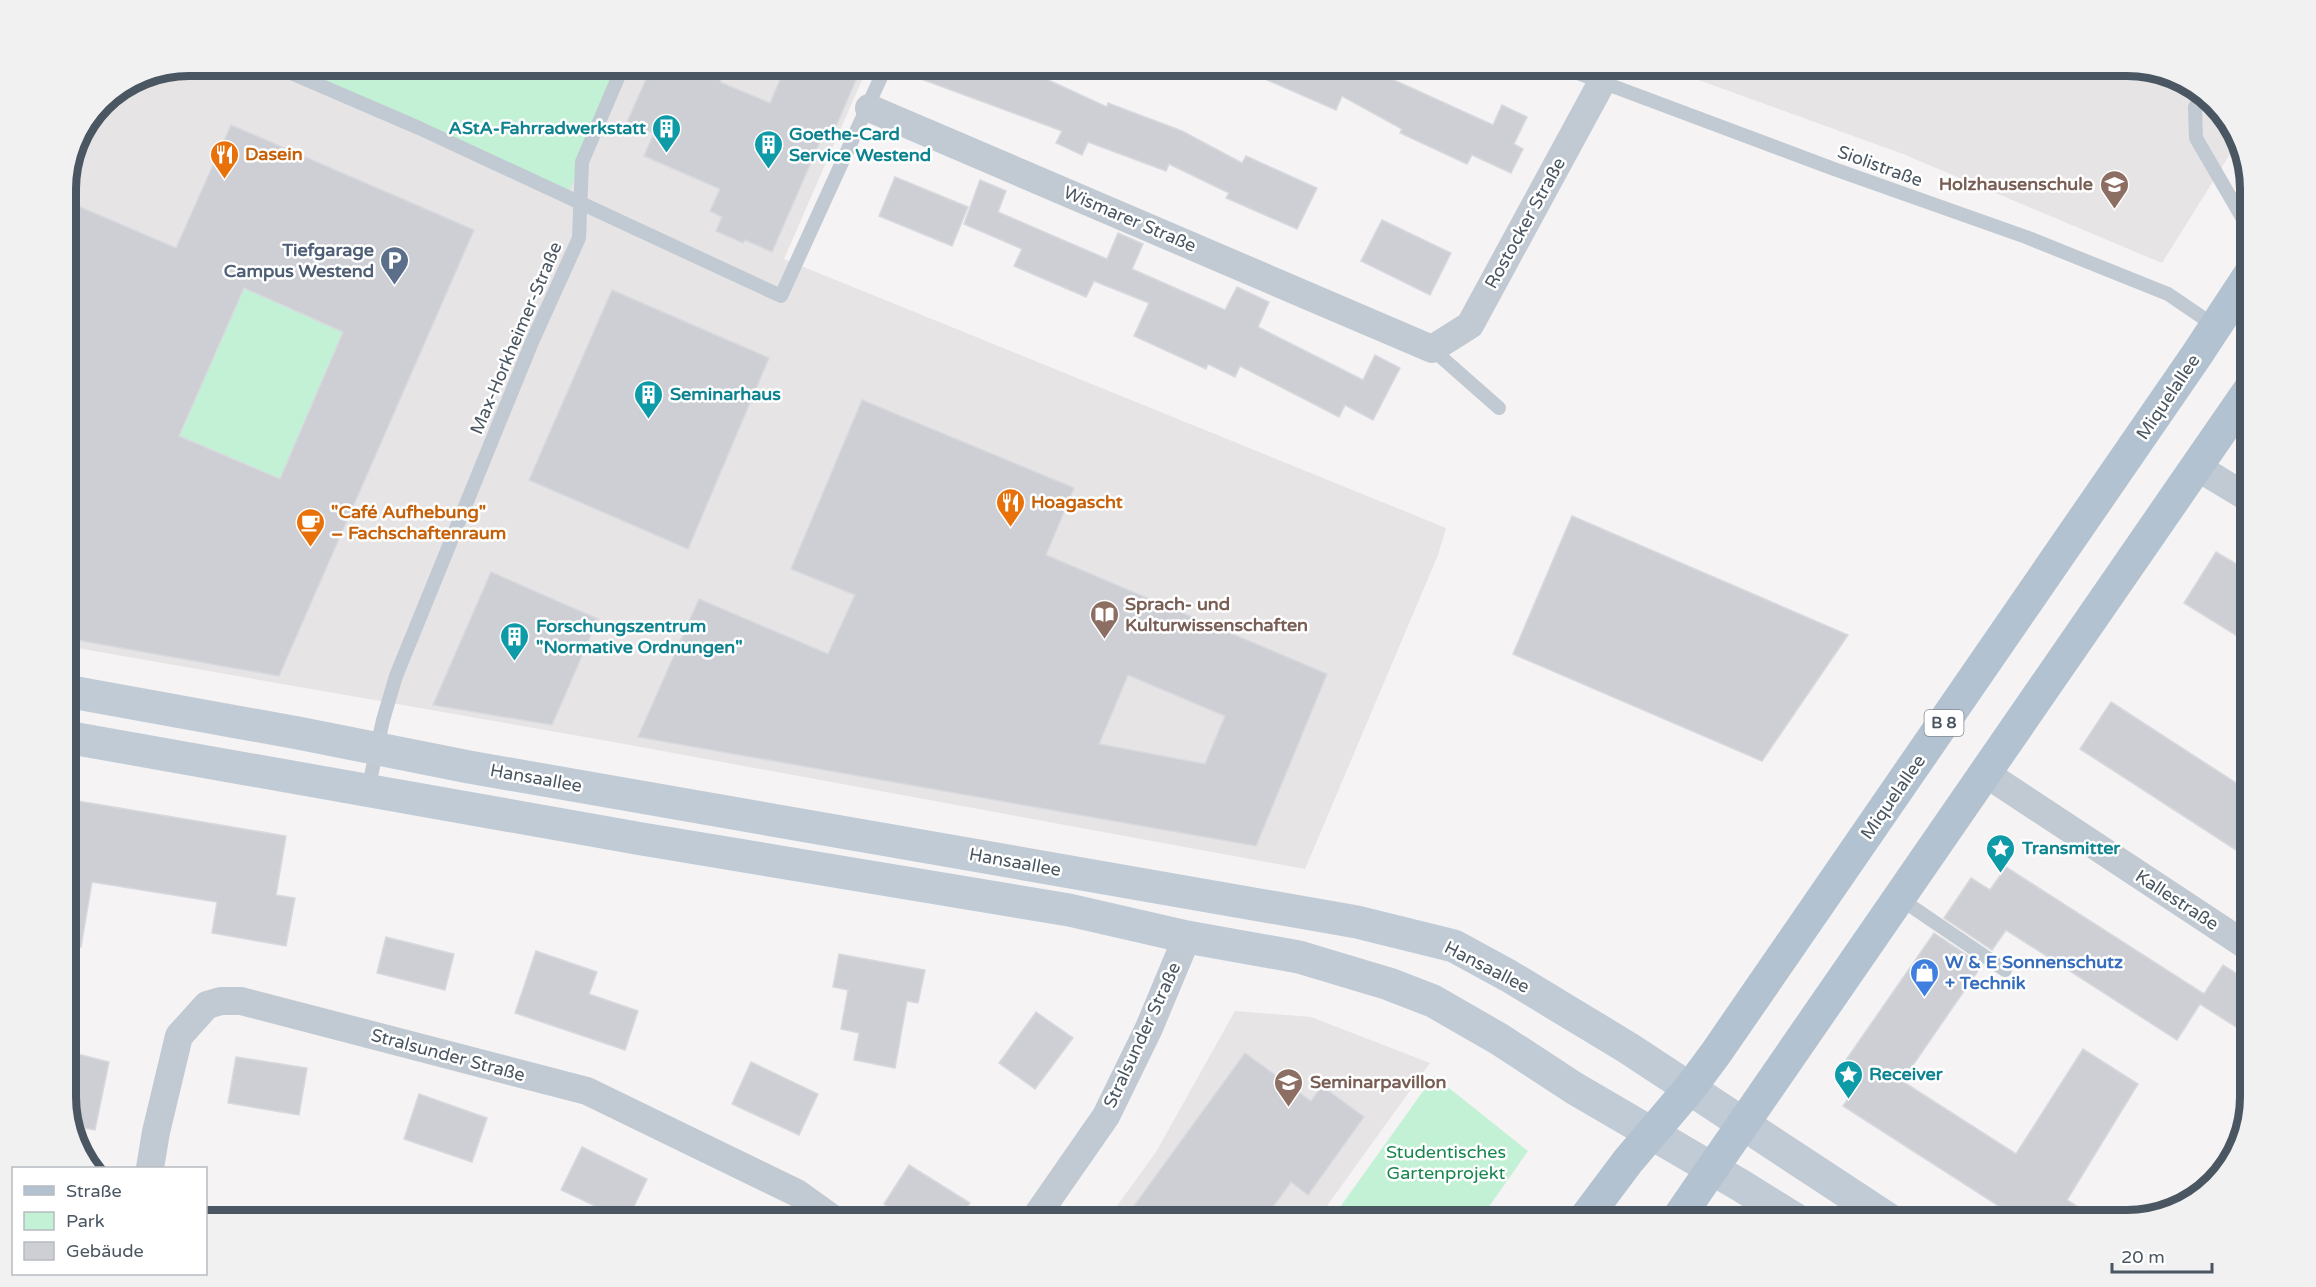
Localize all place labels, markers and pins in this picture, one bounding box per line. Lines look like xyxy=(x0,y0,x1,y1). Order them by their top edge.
building icon: AStA-Fahrradwerkstatt xyxy=(651,112,683,154)
place label: AStA-Fahrradwerkstatt xyxy=(449,117,646,139)
place label: Goethe-Card Service Westend xyxy=(789,123,931,166)
building icon: Goethe-Card Service Westend xyxy=(752,128,784,170)
restaurant icon: Dasein xyxy=(208,138,240,180)
place label: Dasein xyxy=(245,143,303,165)
school or university icon: Holzhausenschule xyxy=(2098,168,2130,210)
place label: Holzhausenschule xyxy=(1939,173,2093,195)
place label: Tiefgarage Campus Westend xyxy=(224,239,374,282)
parking icon: Tiefgarage Campus Westend xyxy=(379,244,411,286)
building icon: Seminarhaus xyxy=(633,378,665,420)
place label: Seminarhaus xyxy=(670,383,781,405)
restaurant icon: Hoagascht xyxy=(994,486,1026,528)
place label: Hoagascht xyxy=(1031,491,1123,513)
place label: "Café Aufhebung" – Fachschaftenraum xyxy=(331,501,506,544)
cafe icon: "Café Aufhebung" – Fachschaftenraum xyxy=(294,506,326,548)
place label: Sprach- und Kulturwissenschaften xyxy=(1125,593,1308,636)
library icon: Sprach- und Kulturwissenschaften xyxy=(1088,598,1120,640)
place label: Forschungszentrum "Normative Ordnungen" xyxy=(536,615,743,658)
building icon: Forschungszentrum "Normative Ordnungen" xyxy=(499,620,531,662)
place icon: Transmitter xyxy=(1985,832,2017,874)
place label: Transmitter xyxy=(2021,837,2121,859)
place label: W & E Sonnenschutz + Technik xyxy=(1945,951,2123,994)
shop icon: W & E Sonnenschutz + Technik xyxy=(1908,956,1940,998)
place icon: Receiver xyxy=(1832,1058,1864,1100)
place label: Receiver xyxy=(1869,1063,1944,1085)
school or university icon: Seminarpavillon xyxy=(1273,1066,1305,1108)
place label: Seminarpavillon xyxy=(1310,1071,1446,1093)

